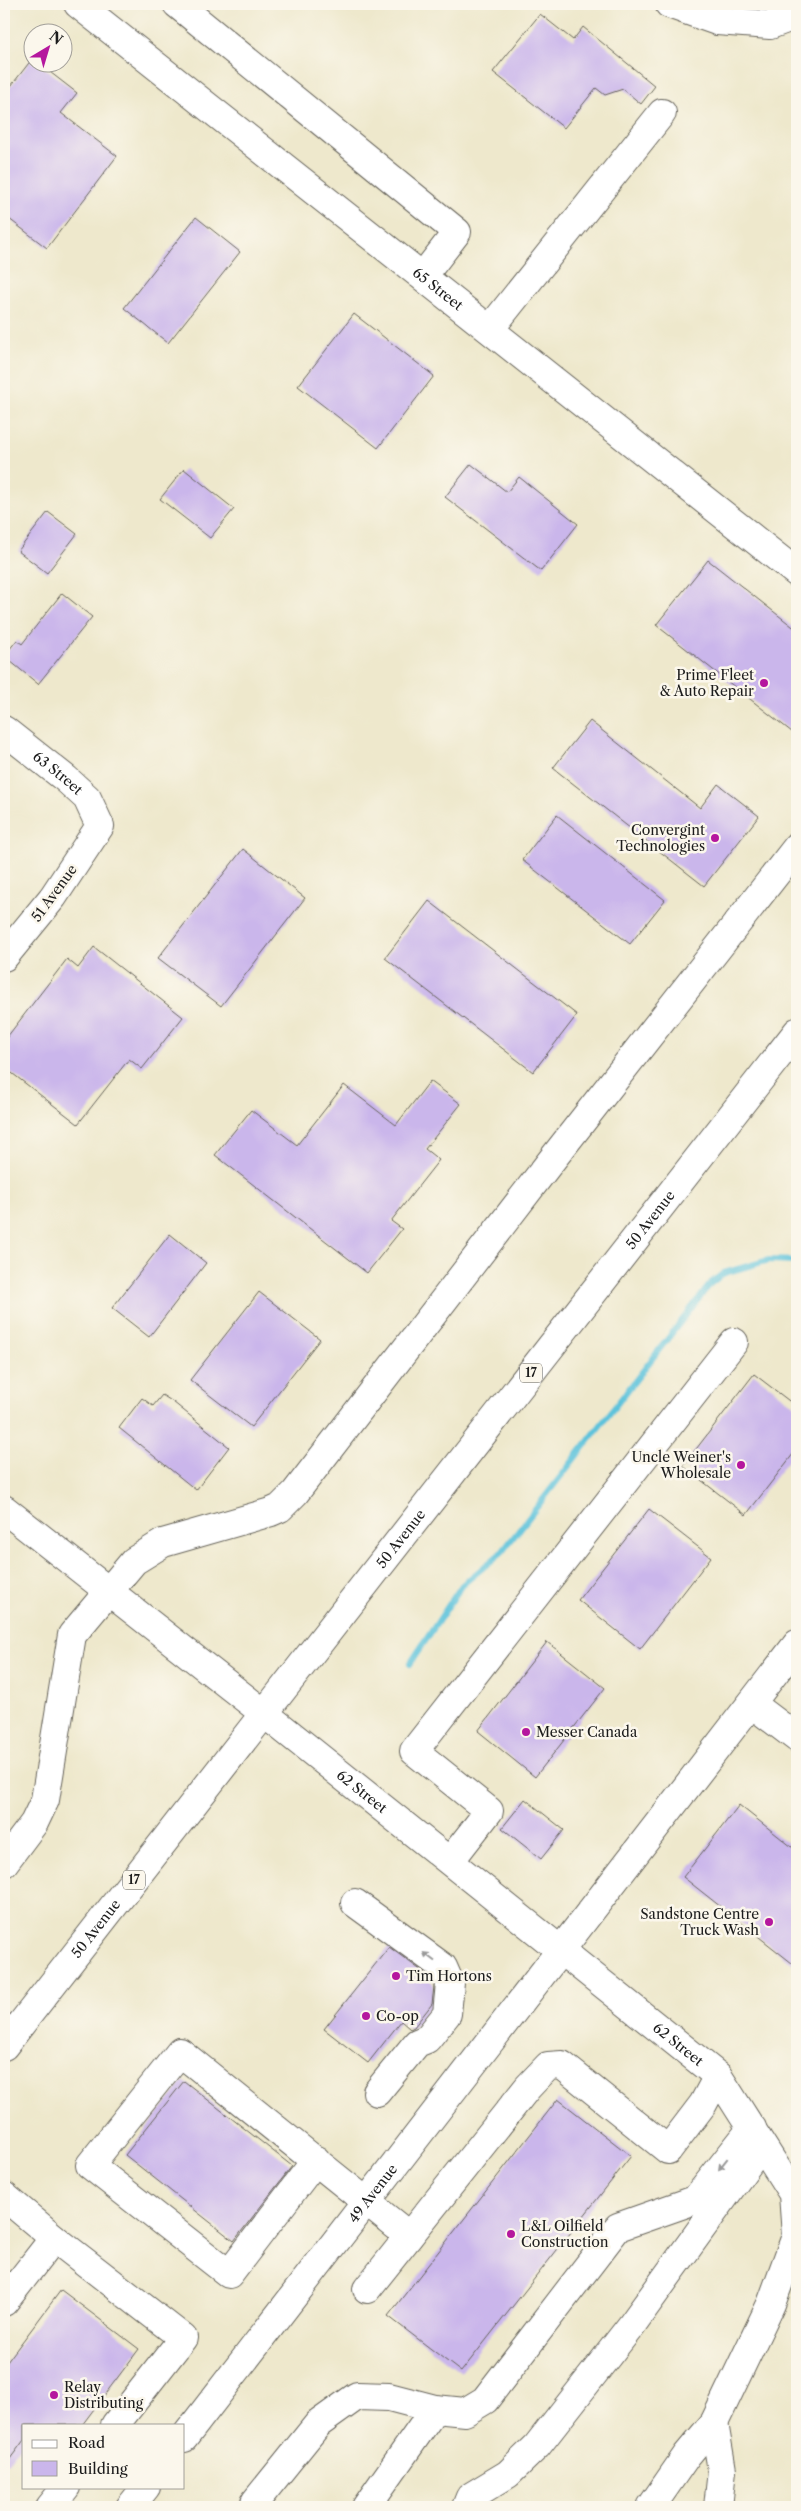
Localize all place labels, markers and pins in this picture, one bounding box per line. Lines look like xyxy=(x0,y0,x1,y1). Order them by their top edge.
place label: Prime Fleet & Auto Repair xyxy=(659,666,754,700)
marker: Prime Fleet & Auto Repair xyxy=(758,677,770,689)
place label: Convergint Technologies xyxy=(616,821,705,855)
marker: Convergint Technologies xyxy=(709,832,721,844)
place label: Uncle Weiner's Wholesale xyxy=(631,1448,731,1482)
marker: Uncle Weiner's Wholesale xyxy=(735,1459,747,1471)
place label: Messer Canada xyxy=(536,1723,638,1741)
marker: Messer Canada xyxy=(520,1726,532,1738)
place label: Sandstone Centre Truck Wash xyxy=(640,1905,759,1939)
marker: Sandstone Centre Truck Wash xyxy=(763,1916,775,1928)
place label: Tim Hortons xyxy=(406,1967,492,1985)
marker: Tim Hortons xyxy=(390,1970,402,1982)
place label: Co-op xyxy=(376,2007,419,2025)
marker: Co-op xyxy=(360,2010,372,2022)
place label: L&L Oilfield Construction xyxy=(521,2217,609,2251)
marker: L&L Oilfield Construction xyxy=(505,2228,517,2240)
place label: Relay Distributing xyxy=(64,2378,144,2412)
marker: Relay Distributing xyxy=(48,2389,60,2401)

